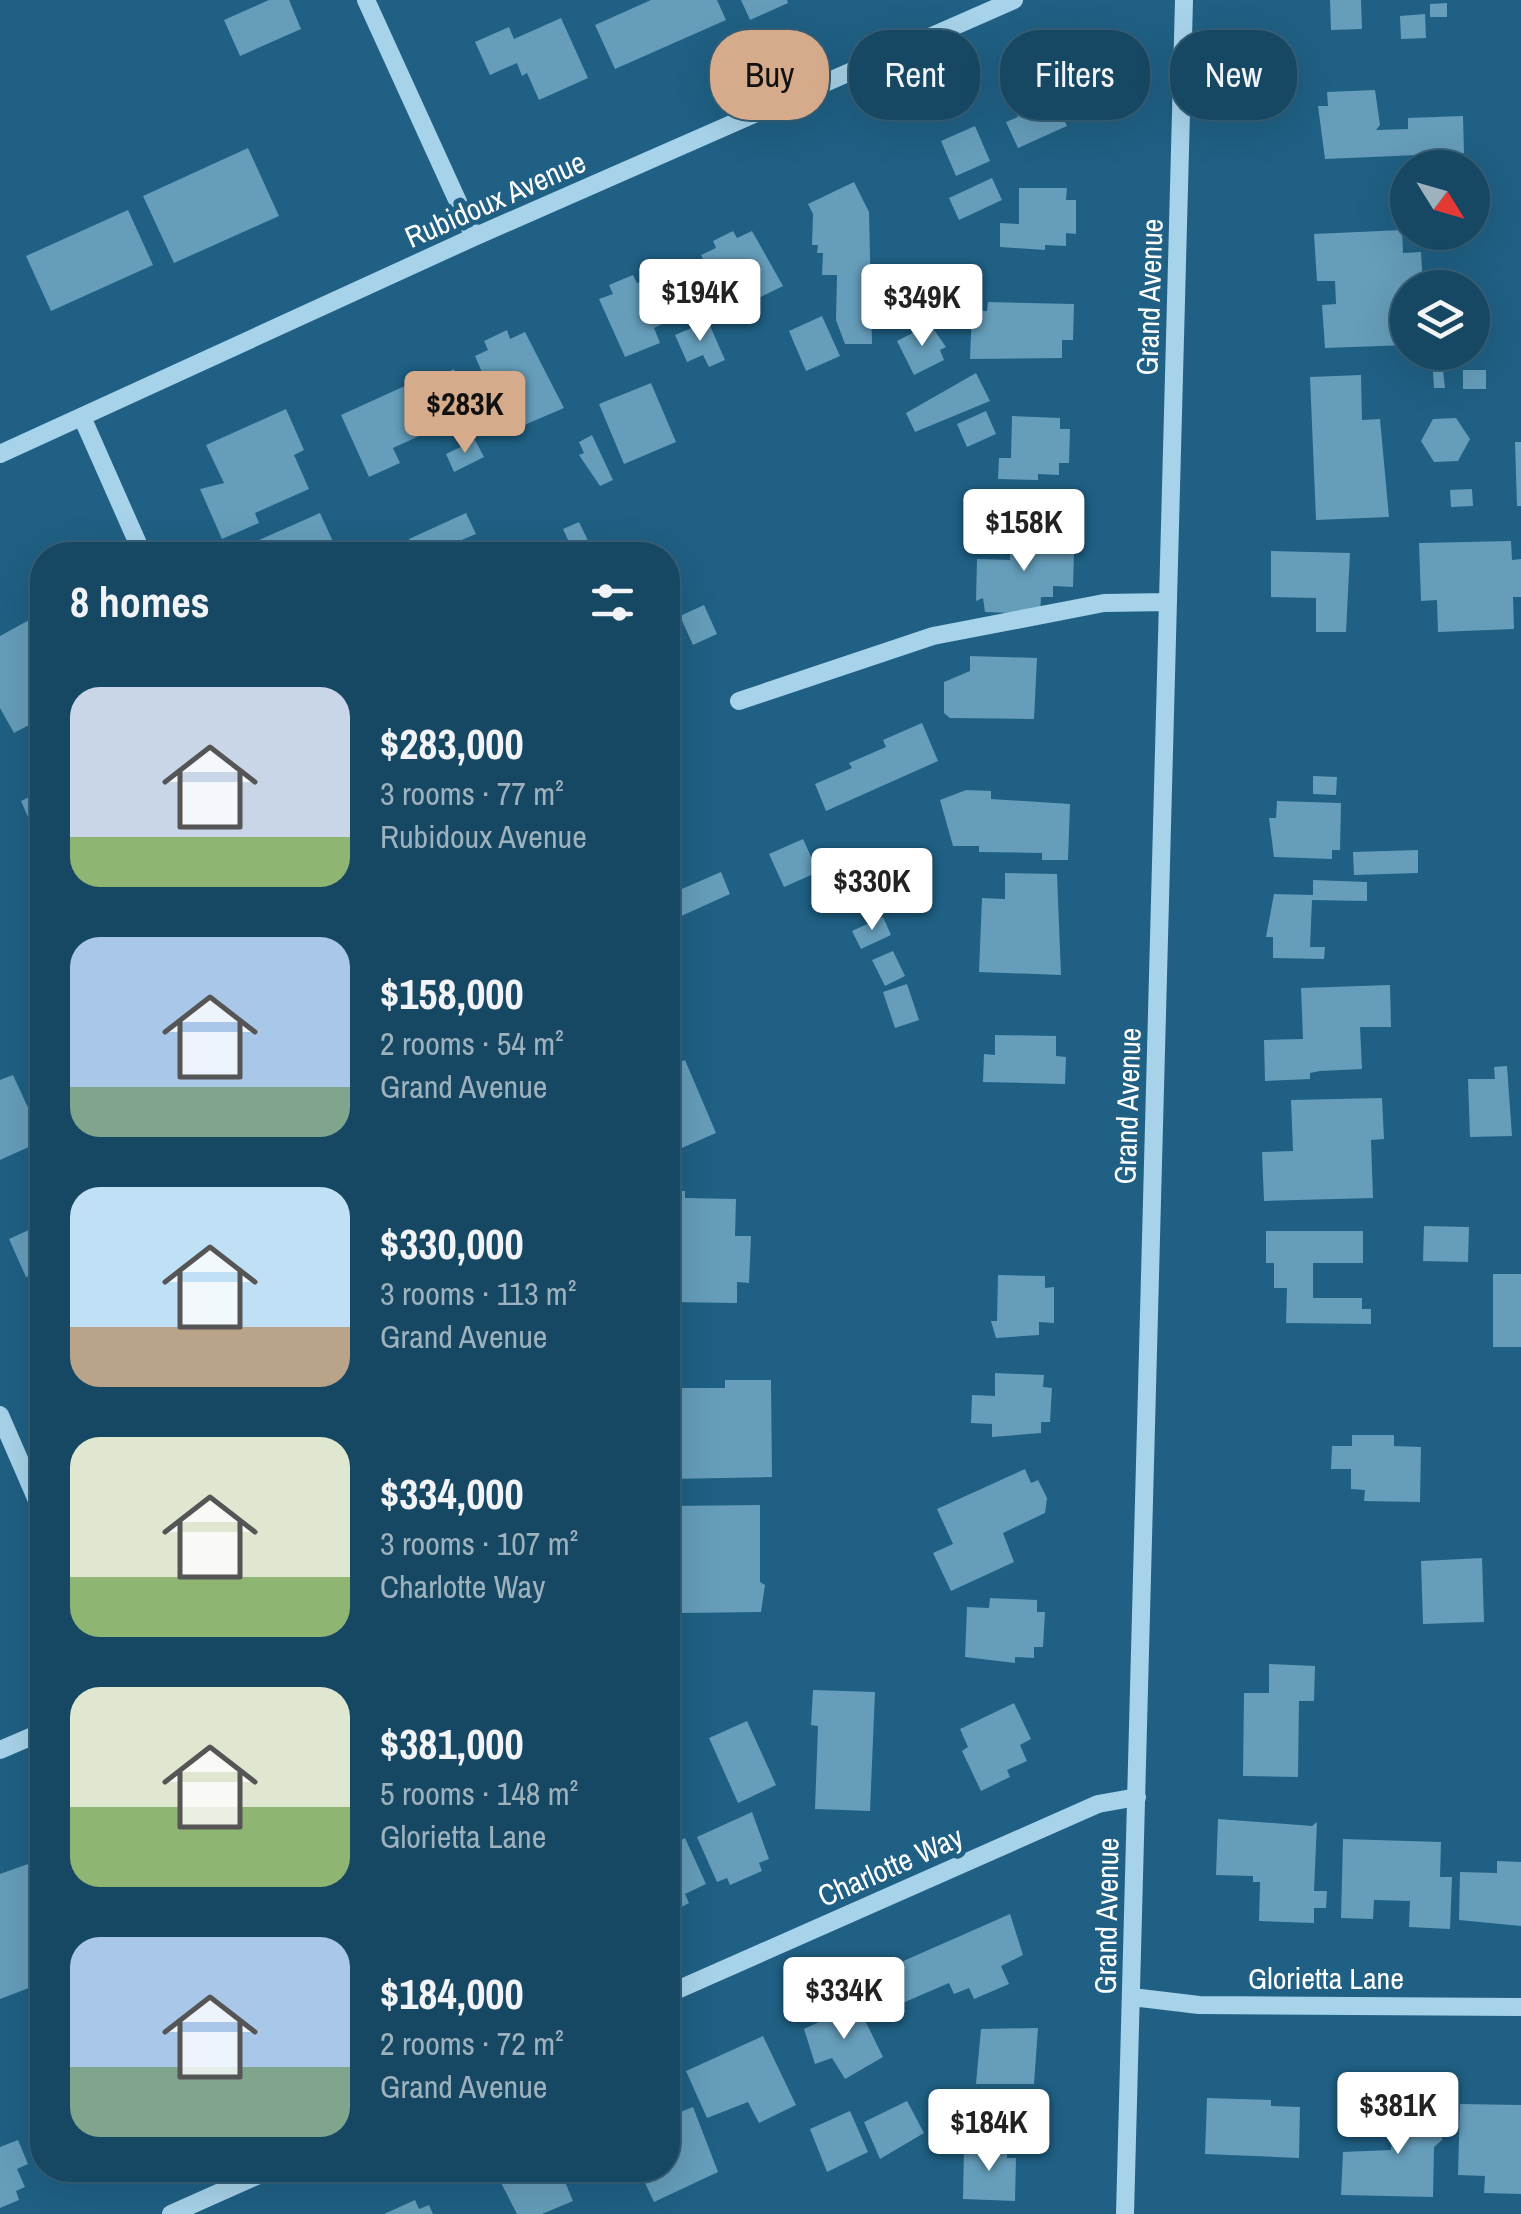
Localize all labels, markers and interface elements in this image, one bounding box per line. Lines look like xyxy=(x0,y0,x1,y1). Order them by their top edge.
chip: Buy xyxy=(710,30,829,120)
chip: Rent xyxy=(849,30,980,120)
chip: Filters xyxy=(1000,30,1150,120)
chip: New xyxy=(1170,30,1297,120)
street label: Rubidoux Avenue xyxy=(398,141,592,257)
north arrow xyxy=(1390,150,1490,250)
map controls xyxy=(1390,150,1490,370)
street label: Grand Avenue xyxy=(1126,218,1172,376)
pin: $194K xyxy=(630,259,770,344)
pin: $349K xyxy=(852,264,992,349)
text: $194K xyxy=(661,270,739,313)
button: layers xyxy=(1390,270,1490,370)
text: $349K xyxy=(883,275,961,318)
pin: $283K xyxy=(395,371,535,456)
text: $283K xyxy=(426,382,504,425)
pin: $158K xyxy=(954,489,1094,574)
text: $158K xyxy=(985,500,1063,543)
text: 8 homes xyxy=(70,574,210,630)
icon: filters xyxy=(585,575,640,630)
text: $283,000 xyxy=(380,716,524,772)
icon: home xyxy=(150,727,270,847)
text: 3 rooms · 77 m² xyxy=(380,772,564,815)
text: Rubidoux Avenue xyxy=(380,815,587,858)
pin: $330K xyxy=(802,848,942,933)
text: $330K xyxy=(833,859,911,902)
text: $158,000 xyxy=(380,966,524,1022)
icon: home xyxy=(150,977,270,1097)
text: 2 rooms · 54 m² xyxy=(380,1022,564,1065)
street label: Grand Avenue xyxy=(1104,1027,1150,1185)
text: Grand Avenue xyxy=(380,1065,547,1108)
text: $330,000 xyxy=(380,1216,524,1272)
icon: home xyxy=(150,1227,270,1347)
text: 3 rooms · 113 m² xyxy=(380,1272,576,1315)
text: Grand Avenue xyxy=(380,1315,547,1358)
text: $334,000 xyxy=(380,1466,524,1522)
icon: home xyxy=(150,1477,270,1597)
text: 3 rooms · 107 m² xyxy=(380,1522,578,1565)
text: Charlotte Way xyxy=(380,1565,545,1608)
text: $381,000 xyxy=(380,1716,524,1772)
icon: home xyxy=(150,1727,270,1847)
text: 5 rooms · 148 m² xyxy=(380,1772,578,1815)
text: Glorietta Lane xyxy=(380,1815,546,1858)
street label: Charlotte Way xyxy=(811,1816,970,1916)
street label: Grand Avenue xyxy=(1085,1837,1127,1995)
pin: $334K xyxy=(774,1957,914,2042)
street label: Glorietta Lane xyxy=(1248,1958,1404,1998)
text: $184,000 xyxy=(380,1966,524,2022)
text: $334K xyxy=(805,1968,883,2011)
icon: home xyxy=(150,1977,270,2097)
text: 2 rooms · 72 m² xyxy=(380,2022,564,2065)
text: Grand Avenue xyxy=(380,2065,547,2108)
pin: $381K xyxy=(1328,2072,1468,2157)
text: $381K xyxy=(1359,2083,1437,2126)
pin: $184K xyxy=(919,2089,1059,2174)
text: $184K xyxy=(950,2100,1028,2143)

